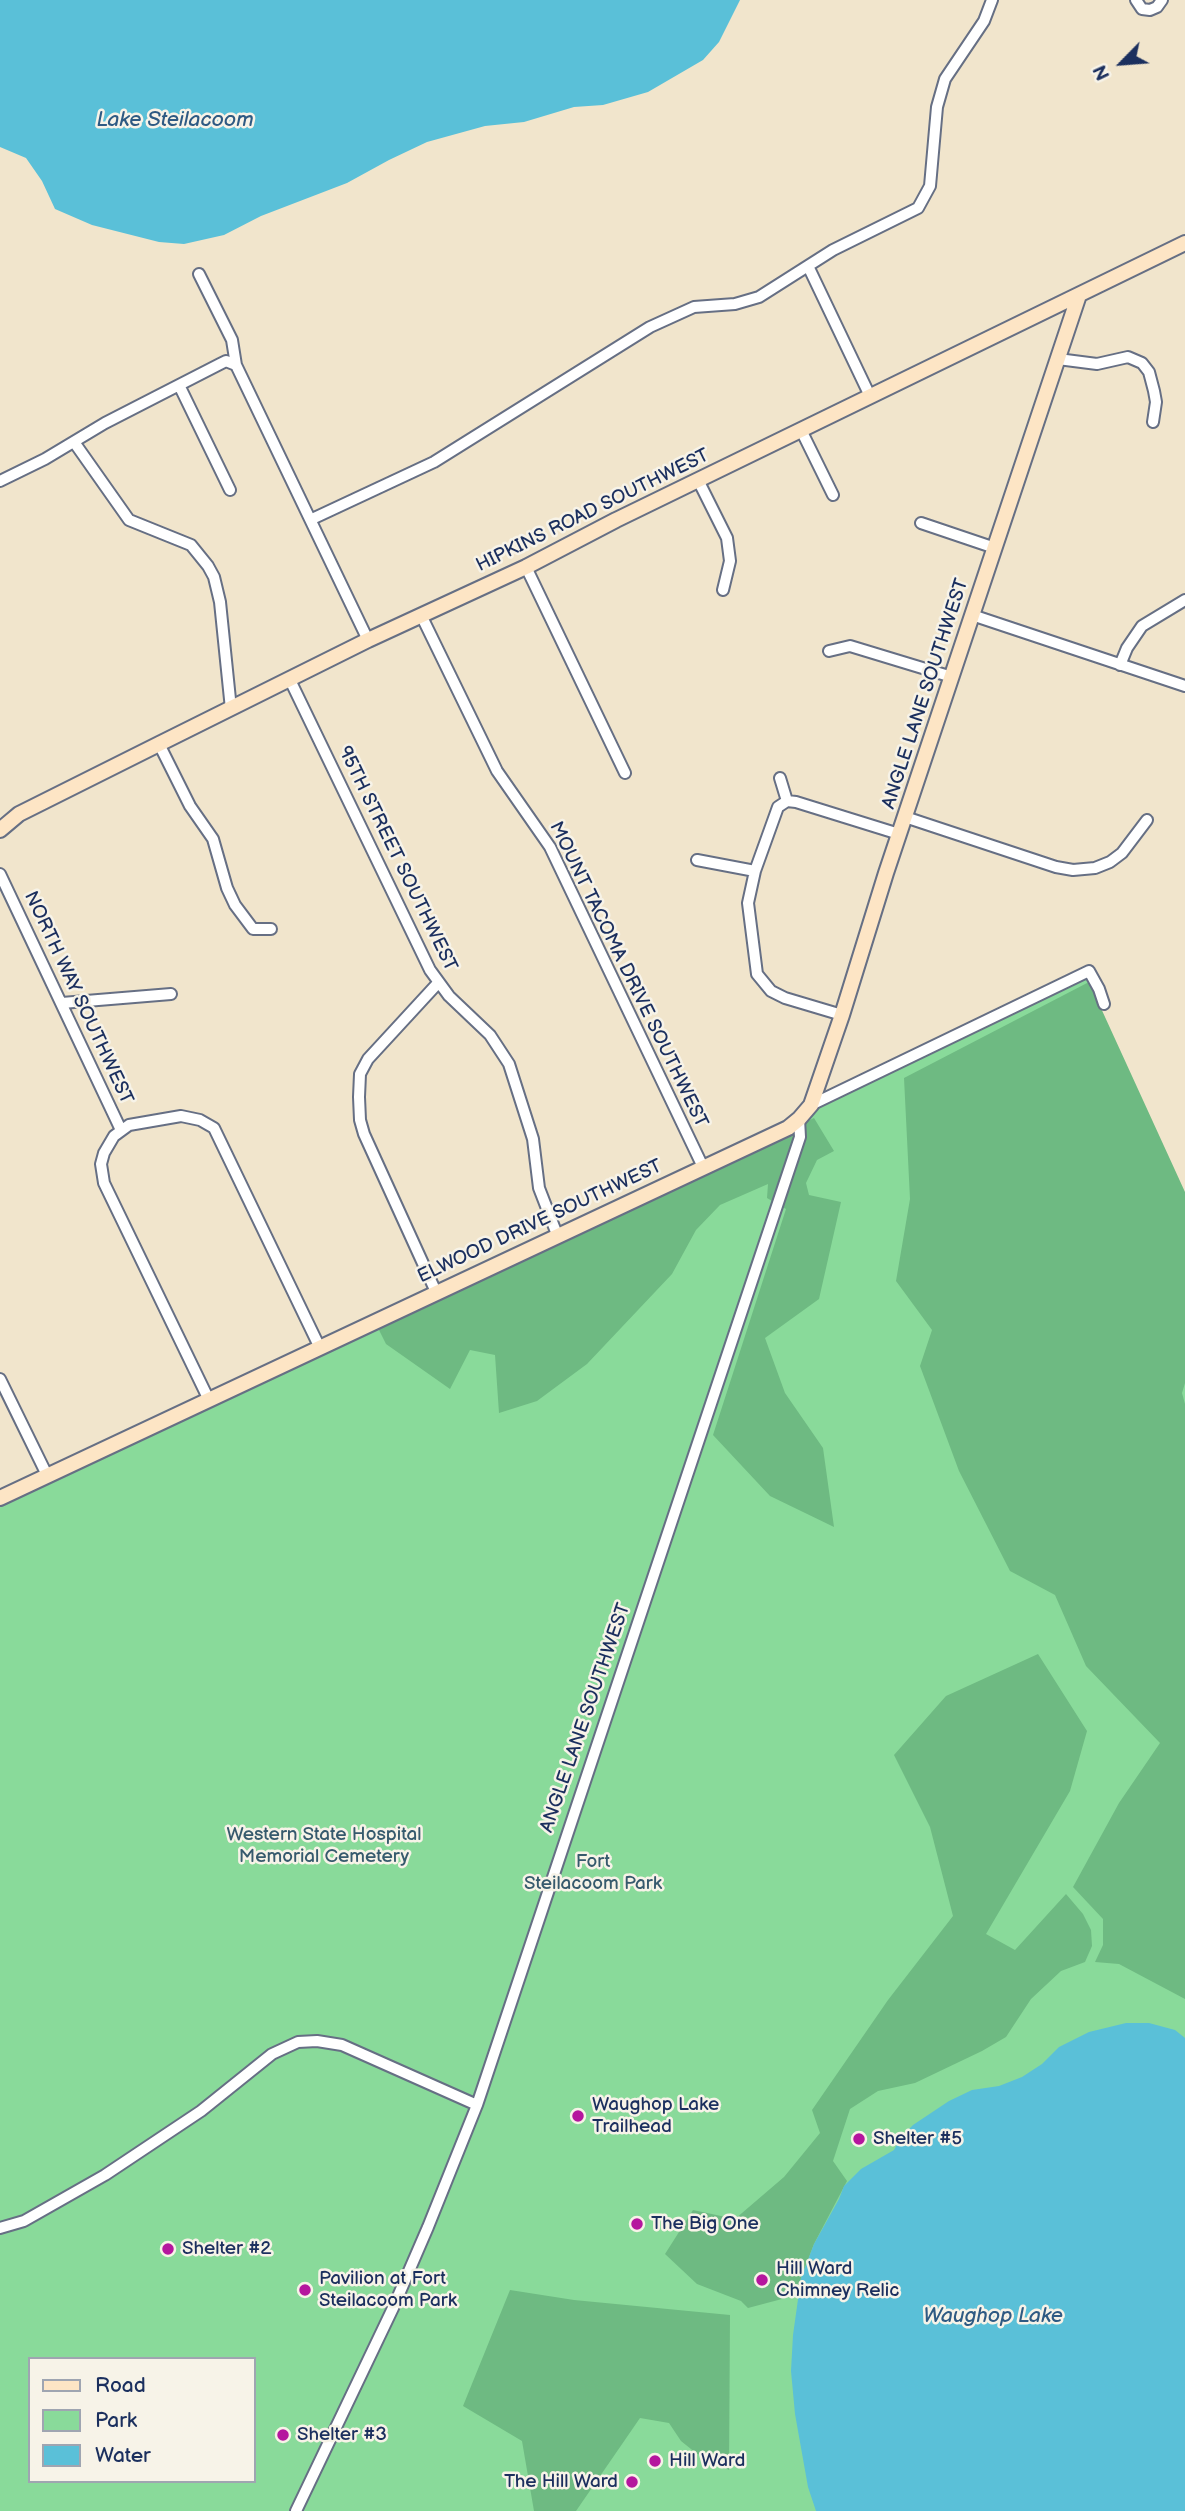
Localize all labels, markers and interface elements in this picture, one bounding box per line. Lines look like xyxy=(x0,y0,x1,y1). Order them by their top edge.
north arrow xyxy=(1087,28,1157,98)
text: N xyxy=(1089,61,1116,83)
water label: Lake Steilacoom xyxy=(96,108,254,134)
street label: HIPKINS ROAD SOUTHWEST xyxy=(473,445,713,577)
street label: ANGLE LANE SOUTHWEST xyxy=(878,576,974,812)
street label: 95TH STREET SOUTHWEST xyxy=(332,743,462,975)
street label: MOUNT TACOMA DRIVE SOUTHWEST xyxy=(544,818,712,1132)
street label: NORTH WAY SOUTHWEST xyxy=(19,888,137,1108)
street label: ELWOOD DRIVE SOUTHWEST xyxy=(414,1155,666,1289)
street label: ANGLE LANE SOUTHWEST xyxy=(536,1600,636,1836)
park label: Western State Hospital Memorial Cemetery xyxy=(226,1824,422,1868)
park label: Fort Steilacoom Park xyxy=(524,1851,662,1895)
place label: Waughop Lake Trailhead xyxy=(592,2094,719,2138)
marker: Waughop Lake Trailhead xyxy=(570,2108,586,2124)
place label: Shelter #5 xyxy=(873,2128,962,2150)
marker: Shelter #5 xyxy=(851,2131,867,2147)
place label: The Big One xyxy=(651,2213,759,2235)
marker: The Big One xyxy=(629,2216,645,2232)
place label: Shelter #2 xyxy=(182,2238,271,2260)
marker: Shelter #2 xyxy=(160,2241,176,2257)
place label: Hill Ward Chimney Relic xyxy=(776,2258,899,2302)
place label: Pavilion at Fort Steilacoom Park xyxy=(319,2268,457,2312)
marker: Hill Ward Chimney Relic xyxy=(754,2272,770,2288)
marker: Pavilion at Fort Steilacoom Park xyxy=(297,2282,313,2298)
water label: Waughop Lake xyxy=(923,2304,1063,2330)
legend xyxy=(28,2357,256,2483)
text: Road xyxy=(95,2373,146,2398)
text: Park xyxy=(95,2408,137,2433)
place label: Shelter #3 xyxy=(297,2424,387,2446)
marker: Shelter #3 xyxy=(275,2427,291,2443)
text: Water xyxy=(95,2443,151,2468)
place label: Hill Ward xyxy=(669,2450,745,2472)
marker: Hill Ward xyxy=(647,2453,663,2469)
place label: The Hill Ward xyxy=(504,2471,618,2493)
marker: The Hill Ward xyxy=(624,2474,640,2490)

